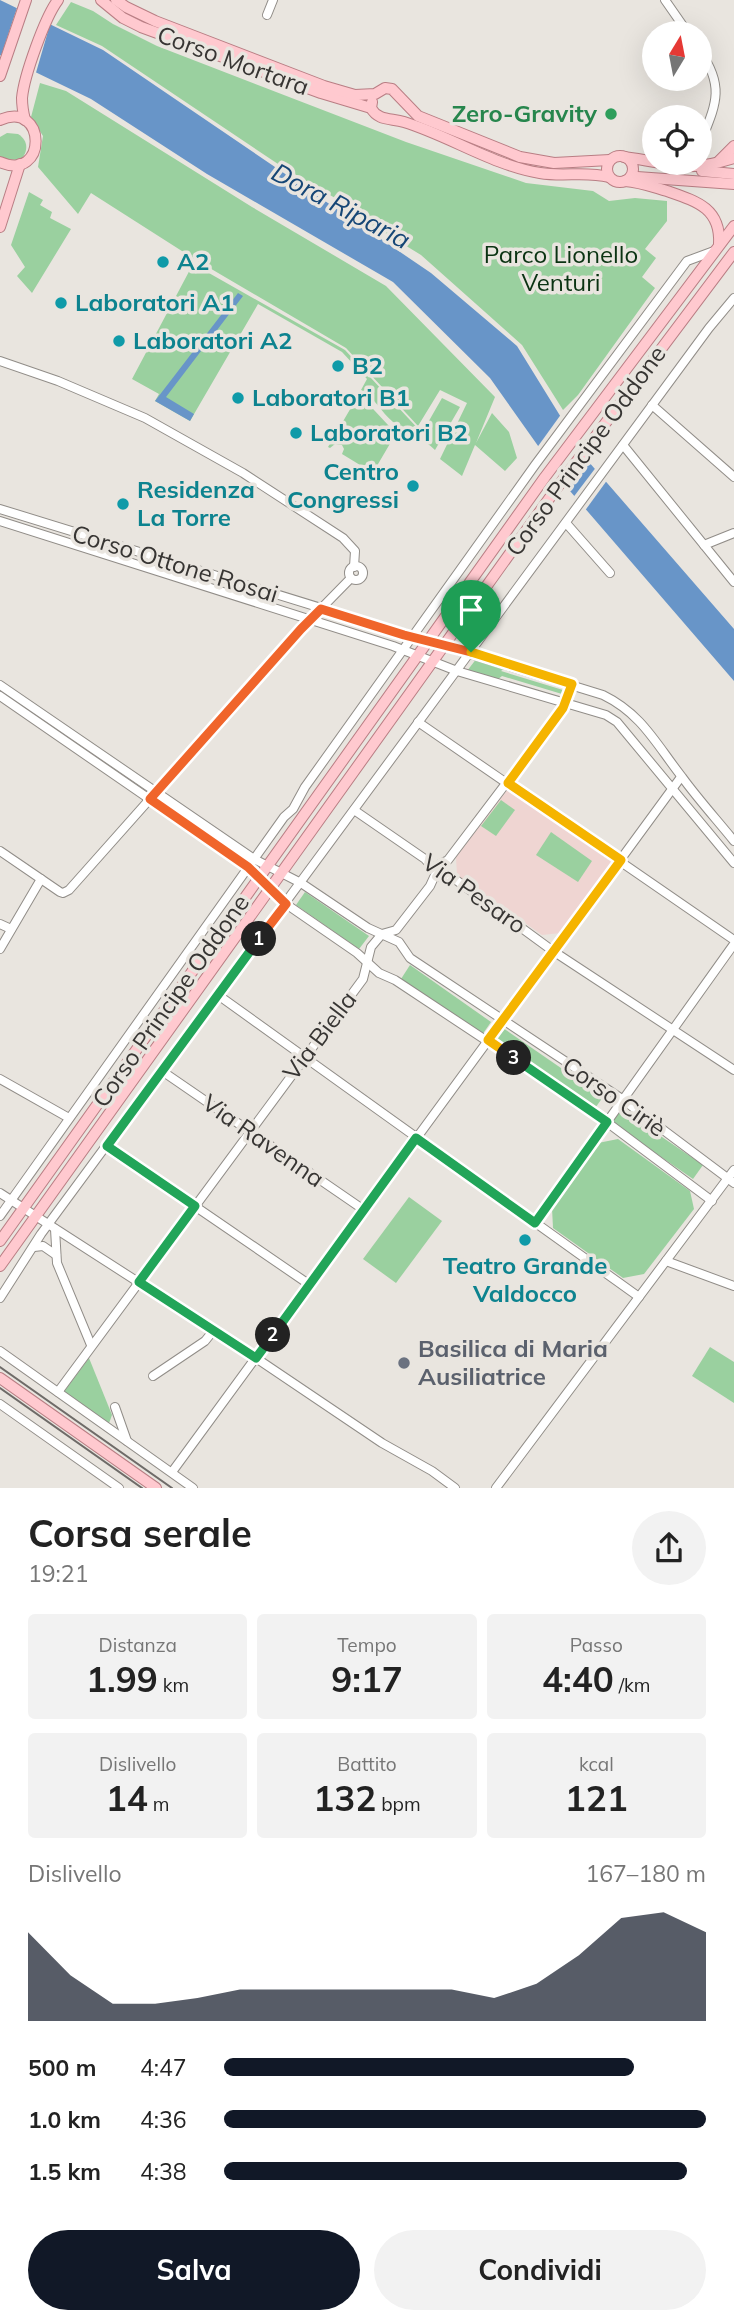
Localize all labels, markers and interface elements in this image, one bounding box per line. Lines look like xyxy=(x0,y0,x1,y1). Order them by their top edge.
street label: Corso Mortara xyxy=(153,19,313,101)
north arrow xyxy=(642,21,712,91)
map controls xyxy=(642,21,712,175)
place label: Zero-Gravity xyxy=(452,98,598,128)
button: locate xyxy=(642,105,712,175)
marker: Zero-Gravity xyxy=(603,106,619,122)
water label: Dora Riparia xyxy=(266,155,416,256)
park label: Parco Lionello Venturi xyxy=(484,239,638,297)
place label: A2 xyxy=(177,246,209,276)
marker: A2 xyxy=(155,254,171,270)
place label: Laboratori A1 xyxy=(75,287,234,317)
marker: Laboratori A1 xyxy=(53,295,69,311)
place label: Laboratori A2 xyxy=(133,325,292,355)
marker: Laboratori A2 xyxy=(111,333,127,349)
street label: Corso Principe Oddone xyxy=(499,339,672,562)
place label: B2 xyxy=(352,350,383,380)
marker: B2 xyxy=(330,358,346,374)
place label: Laboratori B1 xyxy=(252,382,410,412)
marker: Laboratori B1 xyxy=(230,390,246,406)
place label: Laboratori B2 xyxy=(310,417,468,447)
marker: Laboratori B2 xyxy=(288,425,304,441)
place label: Centro Congressi xyxy=(287,456,399,514)
place label: Residenza La Torre xyxy=(137,474,255,532)
marker: Centro Congressi xyxy=(405,478,421,494)
marker: Residenza La Torre xyxy=(115,496,131,512)
street label: Corso Ottone Rosai xyxy=(69,517,282,609)
pin xyxy=(441,580,501,652)
icon: arrive xyxy=(452,591,490,629)
street label: Via Pesaro xyxy=(417,847,532,940)
street label: Corso Principe Oddone xyxy=(85,888,255,1113)
pin: 1 xyxy=(242,922,276,956)
text: 1 xyxy=(253,926,264,950)
street label: Via Biella xyxy=(276,985,362,1086)
pin: 3 xyxy=(496,1040,532,1076)
text: 3 xyxy=(508,1045,519,1069)
street label: Corso Ciriè xyxy=(557,1050,672,1143)
street label: Via Ravenna xyxy=(197,1087,330,1193)
marker: Teatro Grande Valdocco xyxy=(517,1232,533,1248)
place label: Teatro Grande Valdocco xyxy=(443,1250,607,1308)
pin: 2 xyxy=(256,1318,290,1352)
text: 2 xyxy=(267,1322,278,1346)
place label: Basilica di Maria Ausiliatrice xyxy=(418,1333,608,1391)
marker: Basilica di Maria Ausiliatrice xyxy=(396,1355,412,1371)
text: Corsa serale xyxy=(28,1509,252,1557)
button: share xyxy=(632,1511,706,1585)
text: 19:21 xyxy=(28,1559,88,1588)
text: Distanza xyxy=(98,1633,177,1657)
text: Tempo xyxy=(337,1633,397,1657)
text: Passo xyxy=(570,1633,623,1657)
text: 1.99 xyxy=(86,1657,158,1701)
text: 9:17 xyxy=(331,1657,403,1701)
text: 4:40 xyxy=(542,1657,614,1701)
text: km xyxy=(158,1673,189,1697)
text: /km xyxy=(614,1673,651,1697)
text: Dislivello xyxy=(99,1752,176,1776)
text: Battito xyxy=(337,1752,397,1776)
text: kcal xyxy=(579,1752,614,1776)
text: 14 xyxy=(106,1776,148,1820)
text: 132 xyxy=(313,1776,376,1820)
text: 121 xyxy=(565,1776,628,1820)
text: m xyxy=(148,1792,170,1816)
text: bpm xyxy=(376,1792,421,1816)
text: Dislivello xyxy=(28,1859,122,1888)
text: 167–180 m xyxy=(585,1859,706,1888)
text: 500 m xyxy=(28,2053,96,2082)
text: 4:47 xyxy=(140,2053,187,2082)
text: 1.0 km xyxy=(28,2105,101,2134)
text: 4:36 xyxy=(140,2105,187,2134)
text: 1.5 km xyxy=(28,2157,101,2186)
text: 4:38 xyxy=(140,2157,187,2186)
button: Salva xyxy=(28,2230,360,2310)
button: Condividi xyxy=(374,2230,706,2310)

